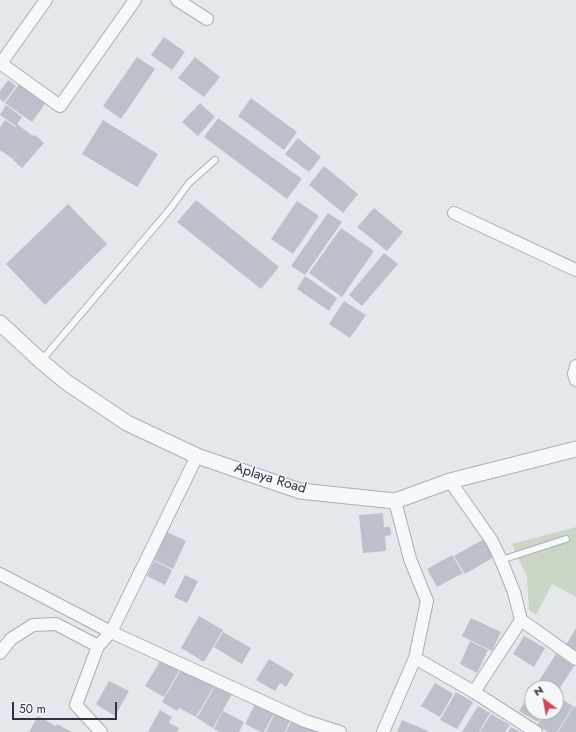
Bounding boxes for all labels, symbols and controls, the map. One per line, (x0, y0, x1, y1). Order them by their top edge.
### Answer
street label: Aplaya Road (232, 460, 308, 498)
north arrow (524, 680, 564, 720)
text: N (530, 682, 546, 700)
scale bar (14, 694, 119, 720)
text: 50 m (19, 700, 46, 718)

